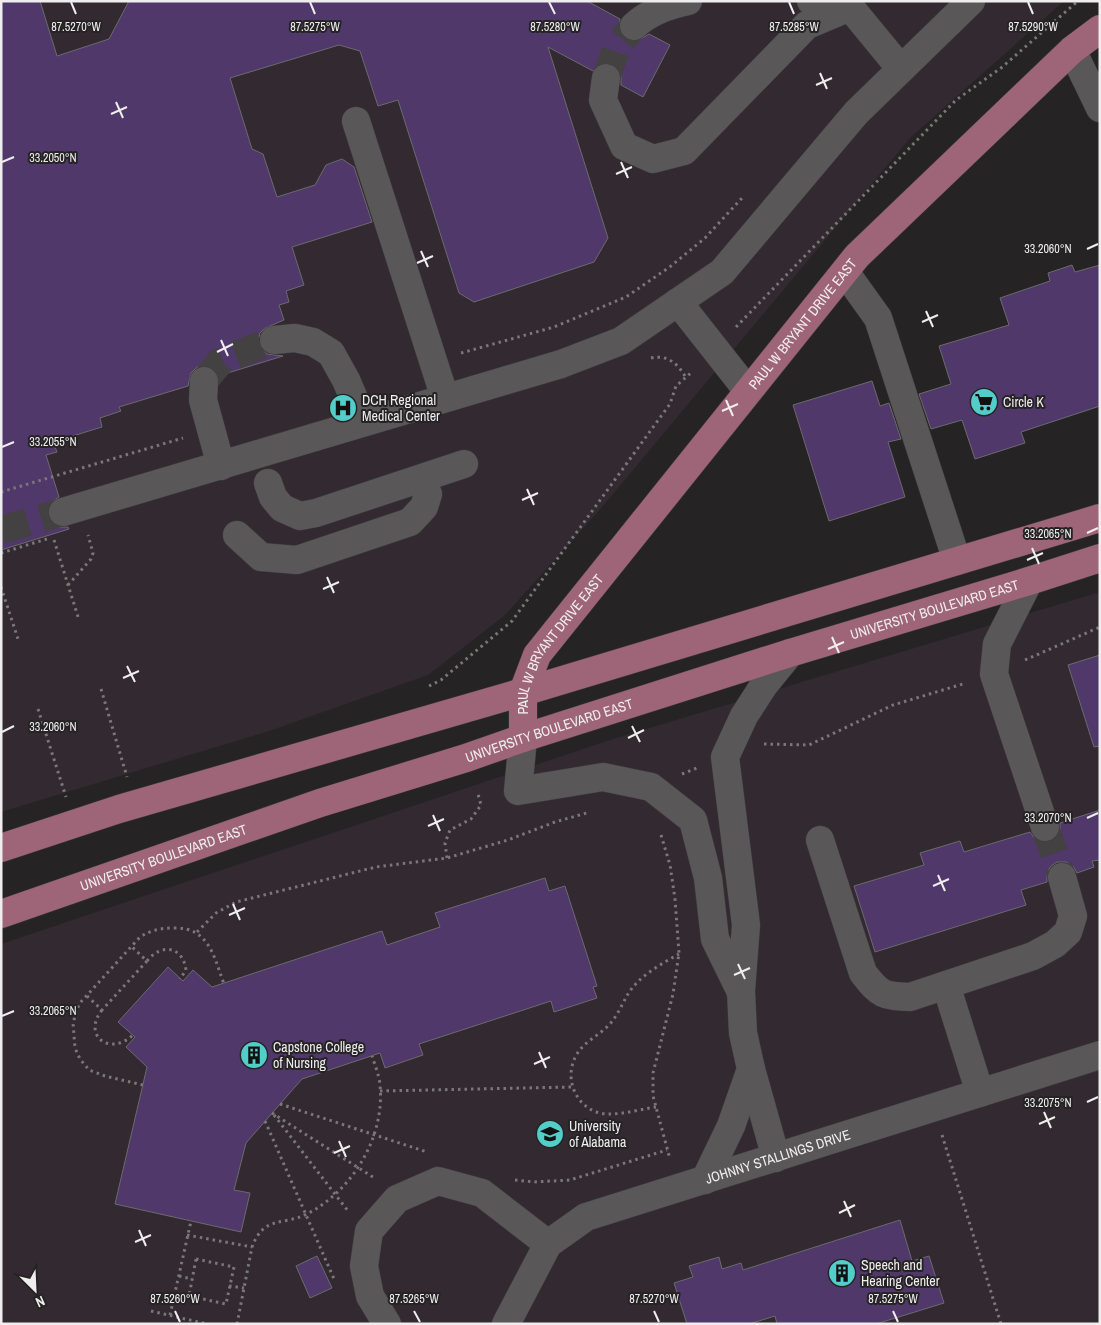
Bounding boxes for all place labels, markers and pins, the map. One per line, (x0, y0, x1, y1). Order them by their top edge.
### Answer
supermarket icon: Circle K (969, 387, 999, 417)
place label: DCH Regional Medical Center (362, 391, 440, 425)
hospital icon: DCH Regional Medical Center (328, 393, 358, 423)
place label: Circle K (1003, 393, 1044, 411)
place label: Capstone College of Nursing (273, 1038, 364, 1072)
building icon: Capstone College of Nursing (239, 1040, 269, 1070)
place label: University of Alabama (569, 1117, 627, 1151)
school or university icon: University of Alabama (535, 1119, 565, 1149)
place label: Speech and Hearing Center (861, 1256, 940, 1290)
building icon: Speech and Hearing Center (827, 1258, 857, 1288)

